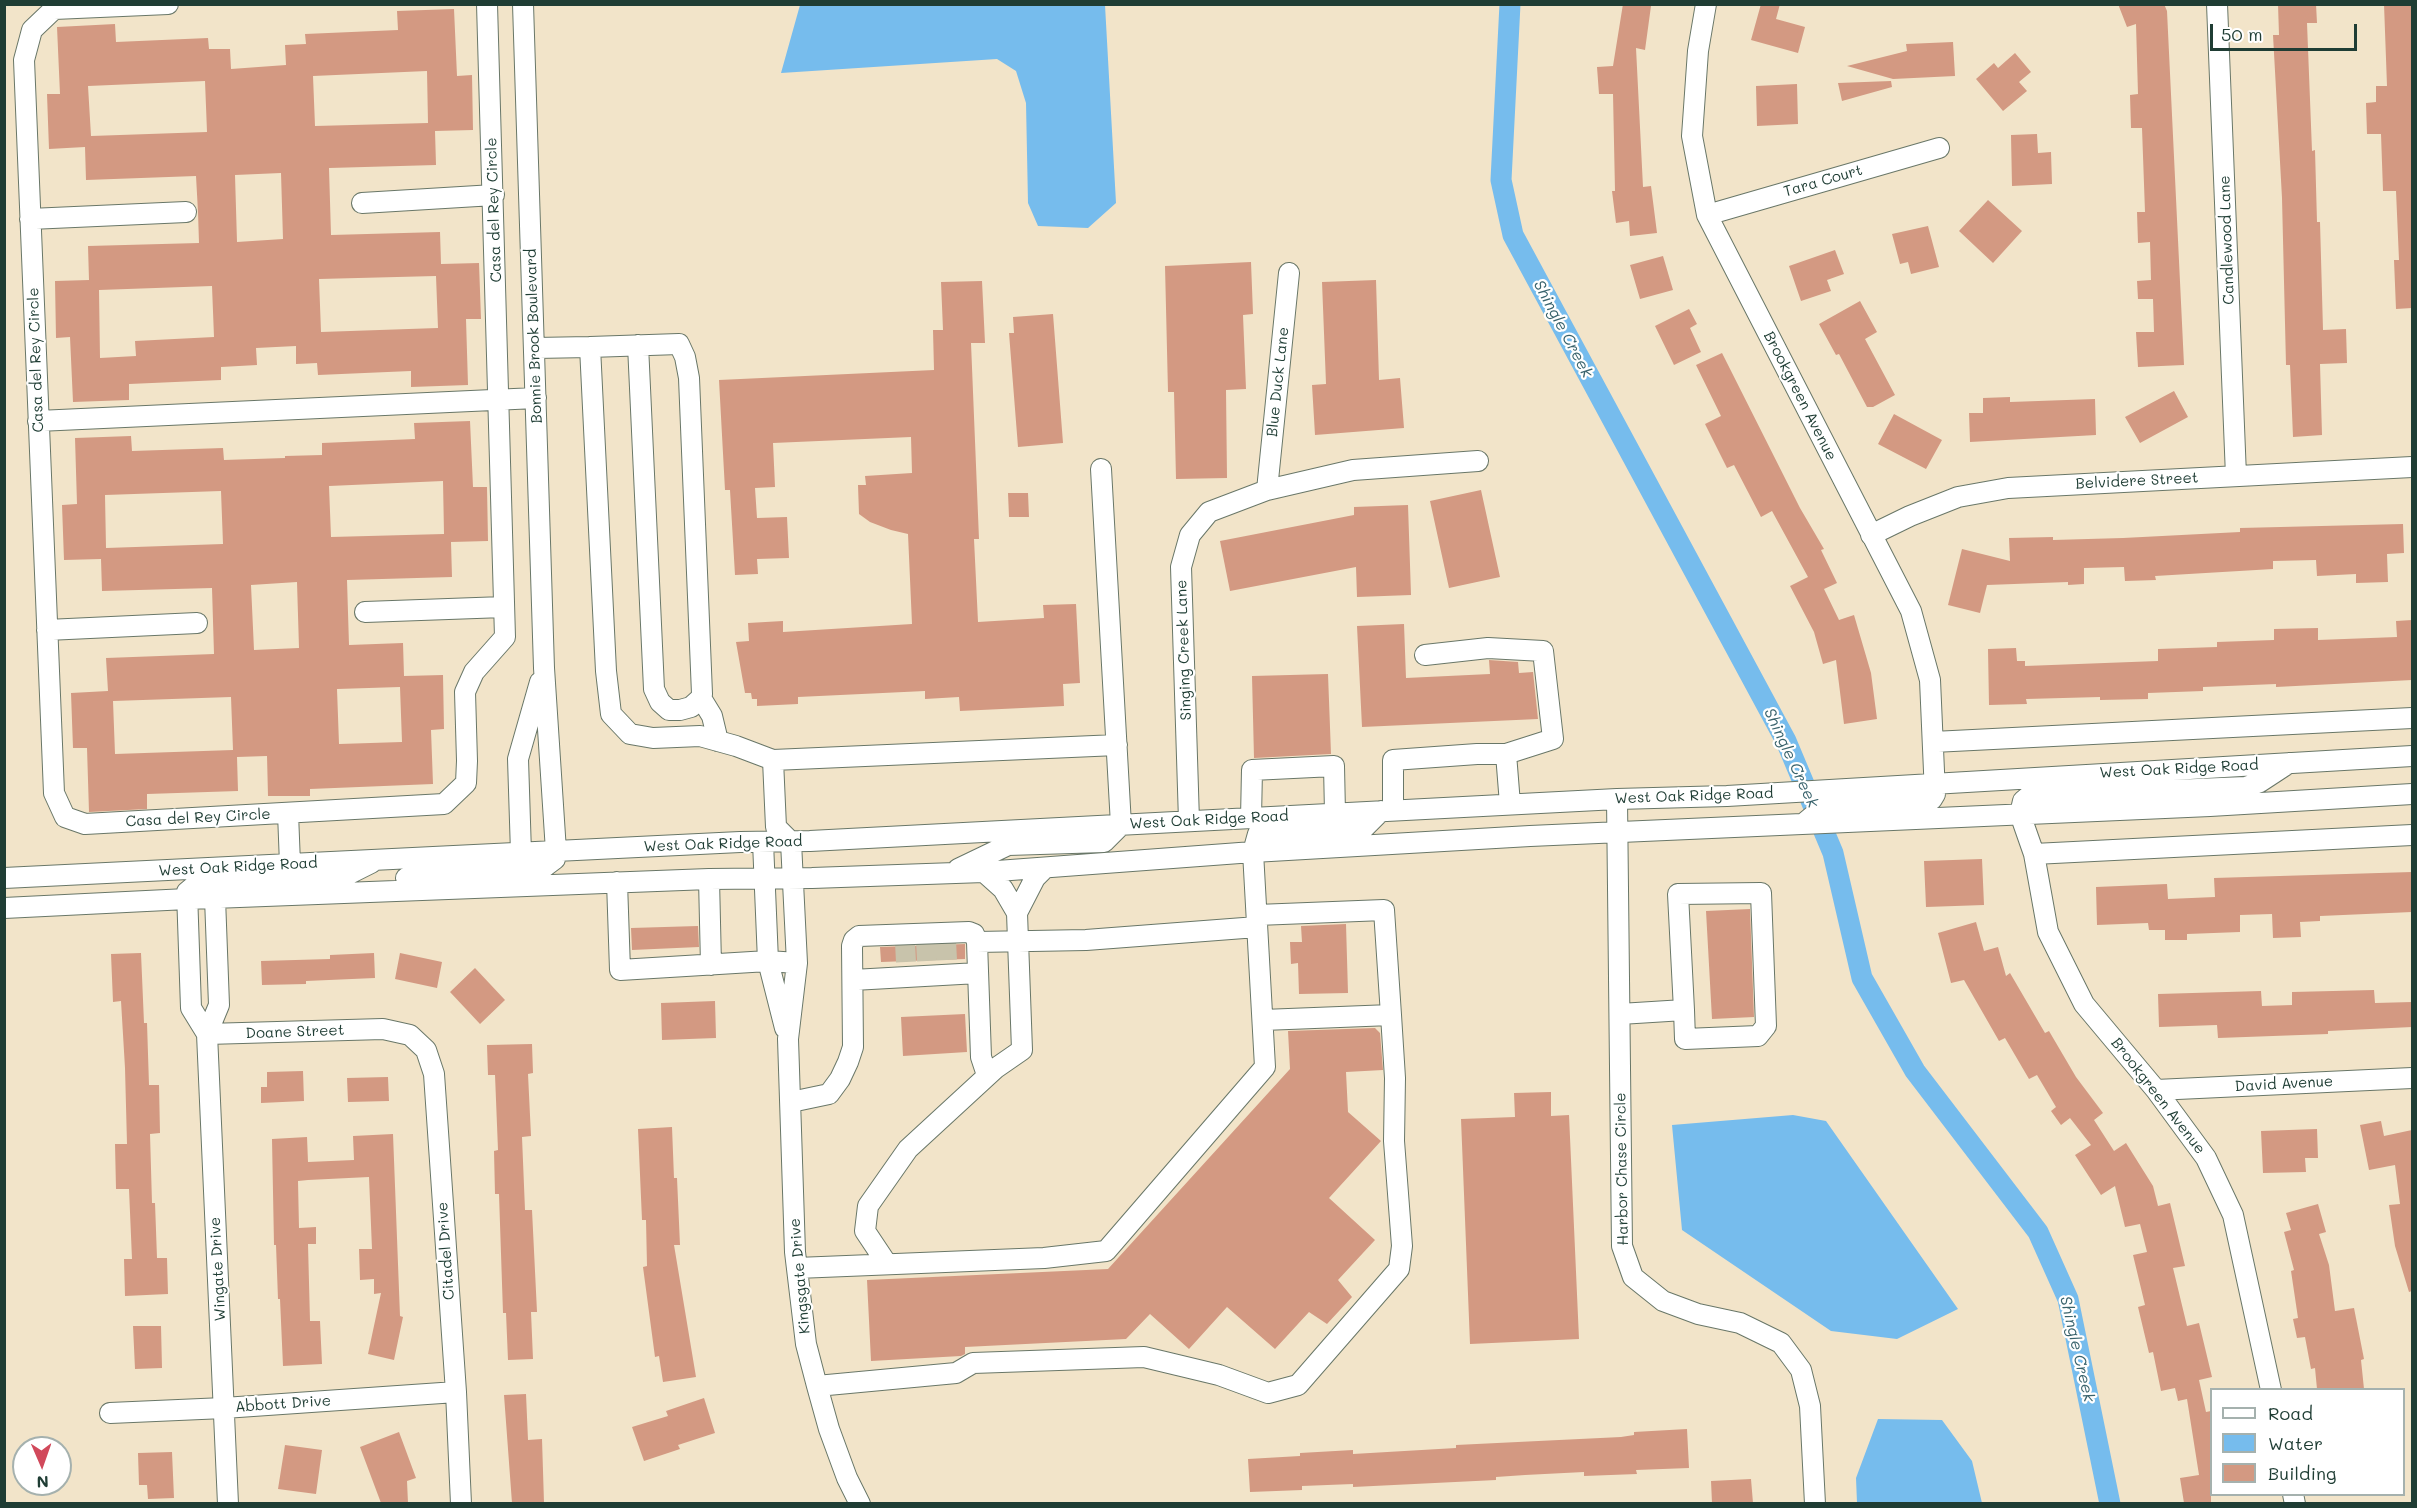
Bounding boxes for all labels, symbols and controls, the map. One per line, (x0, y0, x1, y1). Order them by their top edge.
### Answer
scale bar (2213, 12, 2360, 50)
text: 50 m (2221, 22, 2263, 46)
street label: Casa del Rey Circle (482, 137, 506, 283)
street label: Tara Court (1781, 161, 1865, 201)
street label: Candlewood Lane (2216, 175, 2238, 305)
street label: Bonnie Brook Boulevard (522, 248, 546, 424)
water label: Shingle Creek (1529, 277, 1597, 381)
street label: Casa del Rey Circle (24, 287, 48, 433)
street label: Blue Duck Lane (1263, 326, 1293, 438)
street label: Brookgreen Avenue (1760, 328, 1840, 464)
street label: Belvidere Street (2075, 469, 2199, 493)
street label: Singing Creek Lane (1173, 579, 1195, 721)
water label: Shingle Creek (1760, 705, 1822, 811)
street label: West Oak Ridge Road (2099, 756, 2259, 782)
street label: West Oak Ridge Road (1614, 784, 1774, 808)
street label: Casa del Rey Circle (125, 805, 271, 831)
street label: West Oak Ridge Road (1129, 807, 1289, 833)
street label: West Oak Ridge Road (643, 832, 803, 856)
street label: West Oak Ridge Road (158, 854, 318, 880)
street label: Doane Street (245, 1021, 345, 1043)
street label: Brookgreen Avenue (2107, 1034, 2209, 1158)
street label: David Avenue (2234, 1072, 2334, 1096)
street label: Harbor Chase Circle (1612, 1092, 1632, 1246)
street label: Citadel Drive (434, 1201, 458, 1301)
street label: Wingate Drive (206, 1216, 230, 1322)
street label: Kingsgate Drive (786, 1217, 814, 1335)
water label: Shingle Creek (2056, 1294, 2098, 1404)
legend (2210, 1388, 2405, 1496)
street label: Abbott Drive (234, 1392, 332, 1416)
text: Road (2268, 1401, 2313, 1425)
text: Water (2268, 1431, 2323, 1455)
north arrow (12, 1436, 72, 1496)
text: Building (2268, 1461, 2336, 1485)
text: N (36, 1472, 49, 1493)

